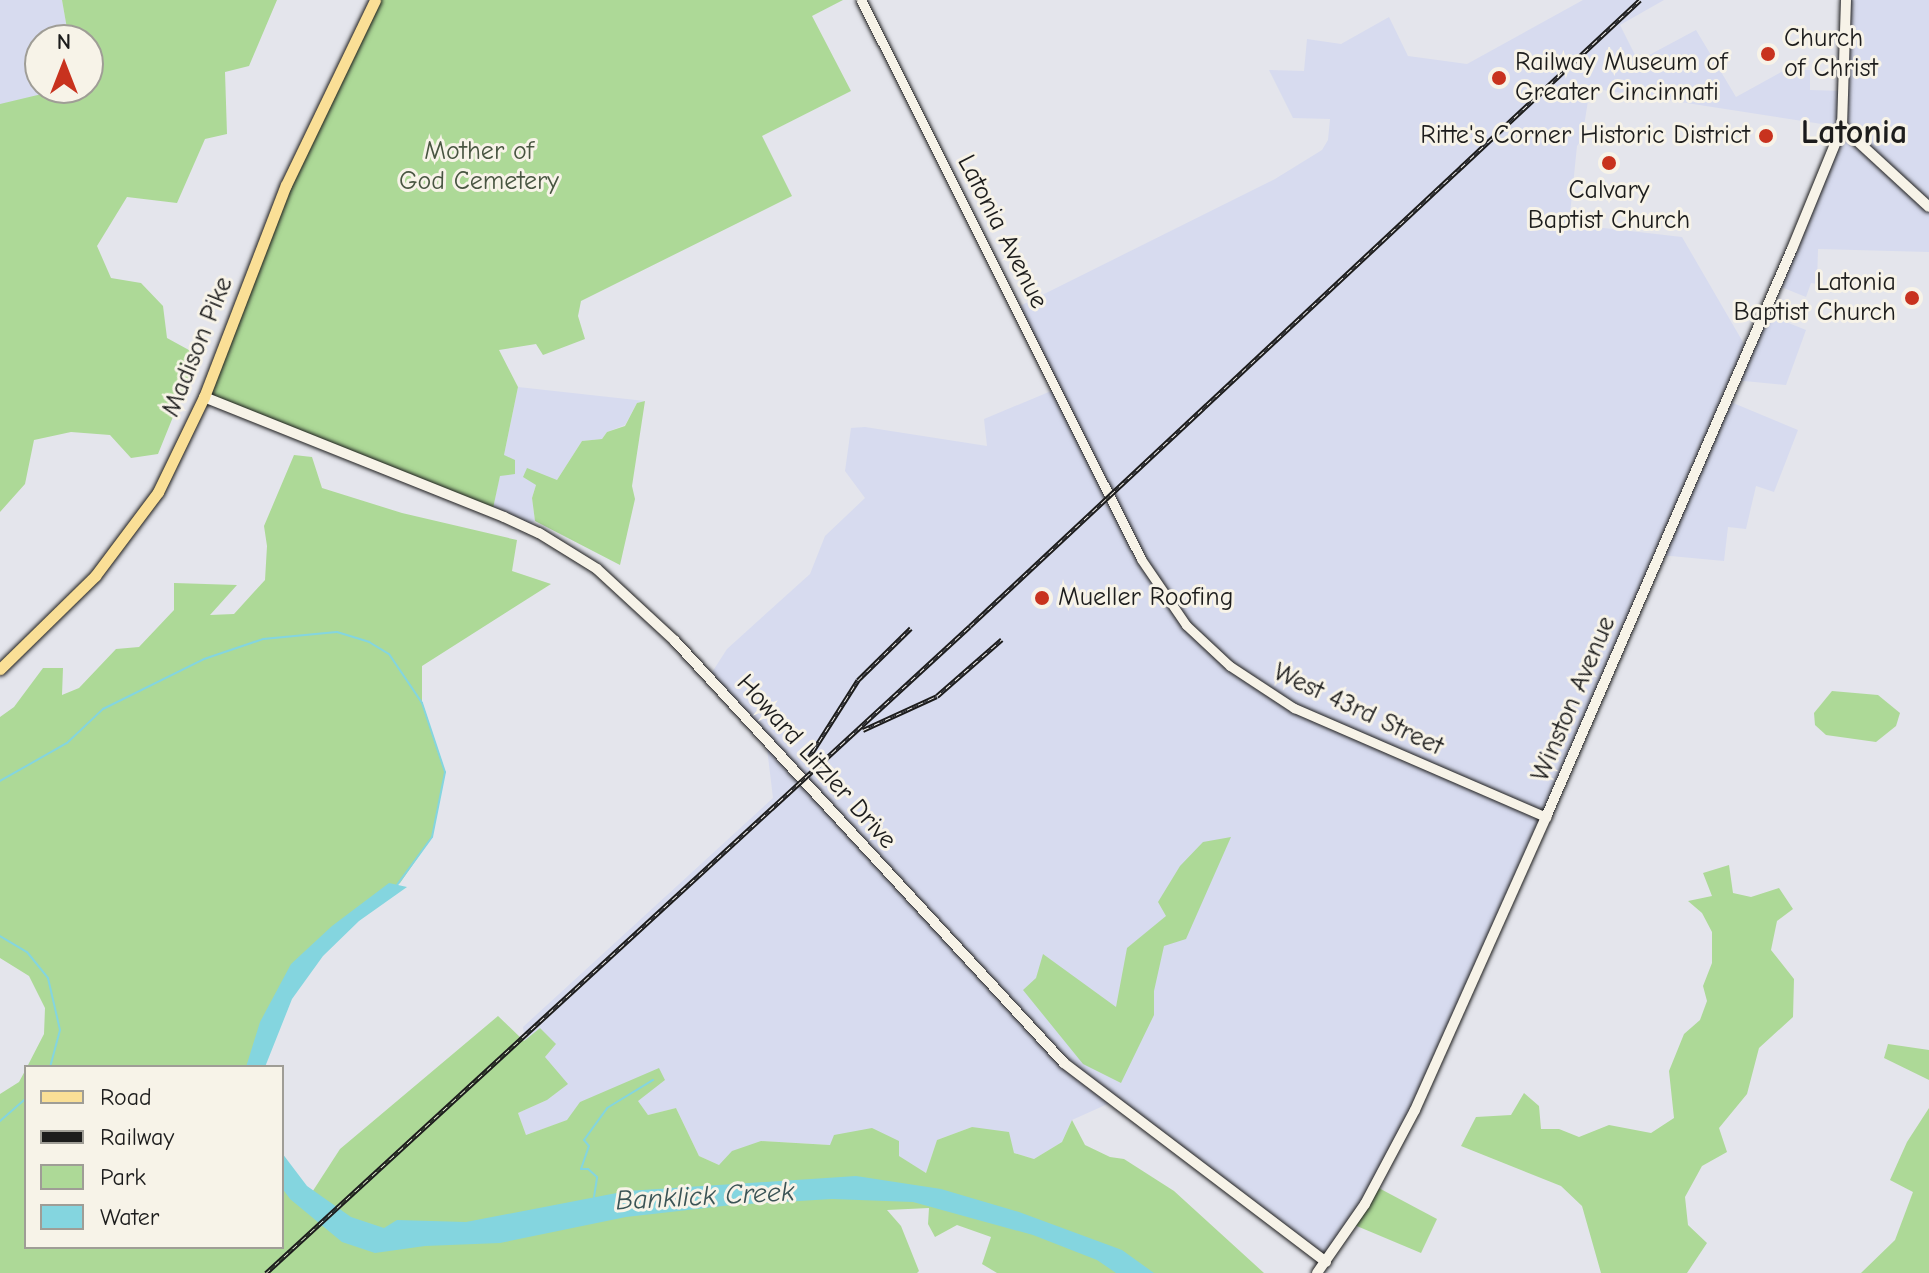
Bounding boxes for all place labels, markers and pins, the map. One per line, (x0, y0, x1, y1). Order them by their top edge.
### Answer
place label: Church of Christ (1784, 23, 1878, 84)
marker: Church of Christ (1759, 45, 1777, 63)
place label: Railway Museum of Greater Cincinnati (1515, 47, 1727, 108)
marker: Railway Museum of Greater Cincinnati (1490, 69, 1508, 87)
place label: Ritte's Corner Historic District (1420, 120, 1750, 152)
marker: Ritte's Corner Historic District (1757, 127, 1775, 145)
marker: Calvary Baptist Church (1600, 154, 1618, 172)
place label: Calvary Baptist Church (1528, 175, 1690, 236)
place label: Latonia Baptist Church (1733, 267, 1896, 328)
marker: Latonia Baptist Church (1903, 289, 1921, 307)
place label: Mueller Roofing (1058, 582, 1233, 614)
marker: Mueller Roofing (1033, 589, 1051, 607)

